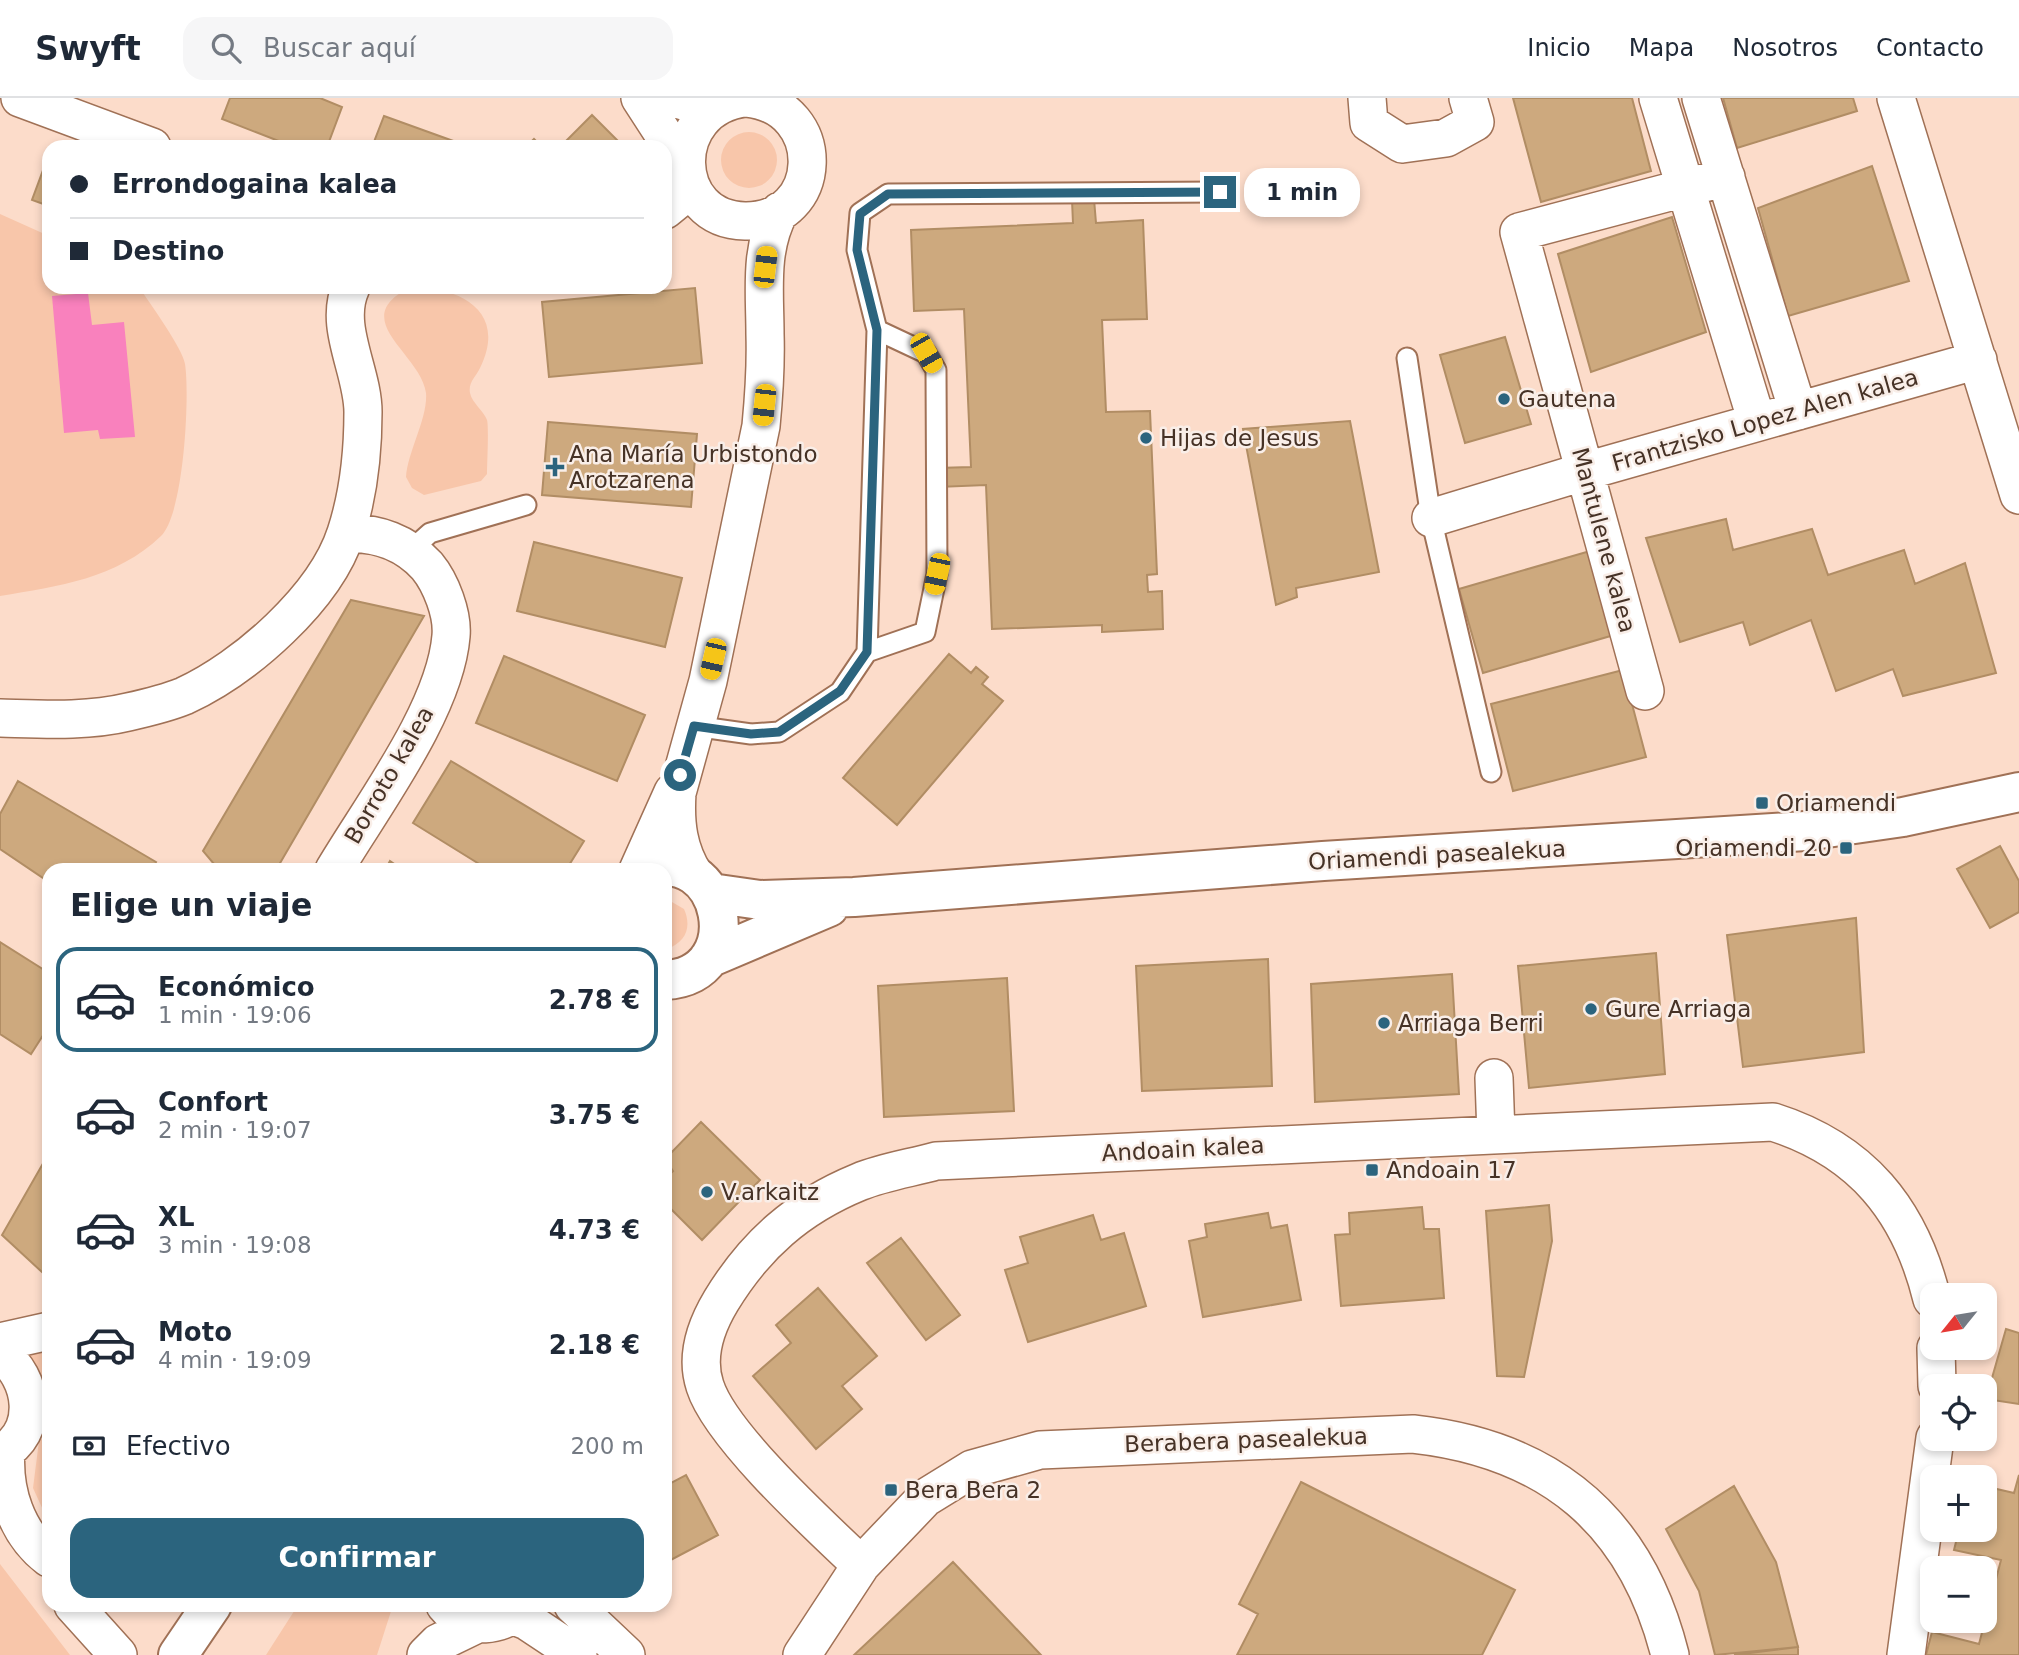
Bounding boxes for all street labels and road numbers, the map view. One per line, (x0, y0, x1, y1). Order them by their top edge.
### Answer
street label: Frantzisko Lopez Alen kalea (1609, 364, 1921, 476)
street label: Mantulene kalea (1567, 445, 1641, 635)
street label: Borroto kalea (339, 702, 439, 848)
street label: Oriamendi pasealekua (1307, 835, 1567, 875)
street label: Andoain kalea (1101, 1132, 1265, 1166)
street label: Berabera pasealekua (1124, 1423, 1368, 1457)

